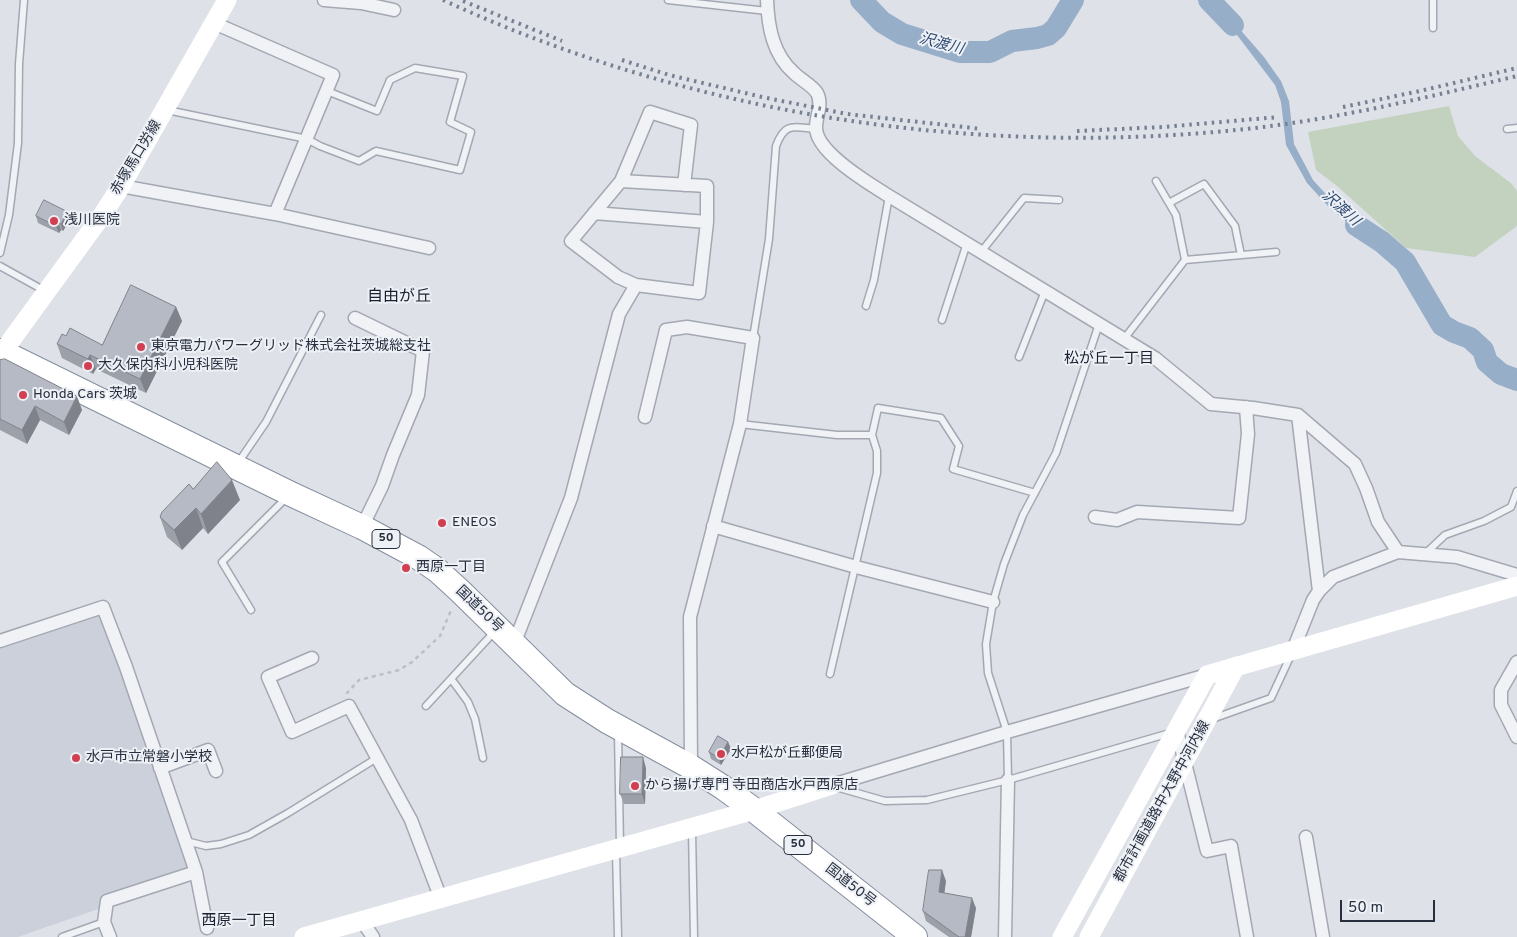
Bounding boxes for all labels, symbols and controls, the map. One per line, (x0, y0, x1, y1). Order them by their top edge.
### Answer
water label: 沢渡川 (917, 30, 965, 60)
street label: 赤塚馬口労線 (108, 118, 166, 198)
water label: 沢渡川 (1317, 187, 1363, 231)
place label: 浅川医院 (64, 213, 120, 229)
marker: 浅川医院 (48, 215, 60, 227)
district label: 自由が丘 (367, 288, 431, 308)
place label: 東京電力パワーグリッド株式会社茨城総支社 (151, 339, 431, 355)
marker: 東京電力パワーグリッド株式会社茨城総支社 (135, 341, 147, 353)
district label: 松が丘一丁目 (1064, 351, 1154, 369)
place label: 大久保内科小児科医院 (98, 358, 238, 374)
marker: 大久保内科小児科医院 (82, 360, 94, 372)
place label: Honda Cars 茨城 (33, 387, 137, 403)
marker: Honda Cars 茨城 (17, 389, 29, 401)
place label: ENEOS (452, 515, 497, 531)
marker: ENEOS (436, 517, 448, 529)
road number: 50 (372, 530, 400, 548)
place label: 西原一丁目 (416, 560, 486, 576)
marker: 西原一丁目 (400, 562, 412, 574)
street label: 国道50号 (452, 583, 506, 637)
street label: 都市計画道路中大野中河内線 (1112, 718, 1214, 886)
place label: 水戸松が丘郵便局 (731, 746, 843, 762)
marker: 水戸松が丘郵便局 (715, 748, 727, 760)
place label: 水戸市立常磐小学校 (86, 750, 212, 766)
marker: 水戸市立常磐小学校 (70, 752, 82, 764)
place label: から揚げ専門 寺田商店水戸西原店 (645, 778, 858, 794)
marker: から揚げ専門 寺田商店水戸西原店 (629, 780, 641, 792)
road number: 50 (784, 836, 812, 854)
street label: 国道50号 (821, 861, 879, 911)
scale bar (1342, 890, 1437, 922)
text: 50 m (1348, 899, 1383, 918)
district label: 西原一丁目 (202, 913, 276, 931)

